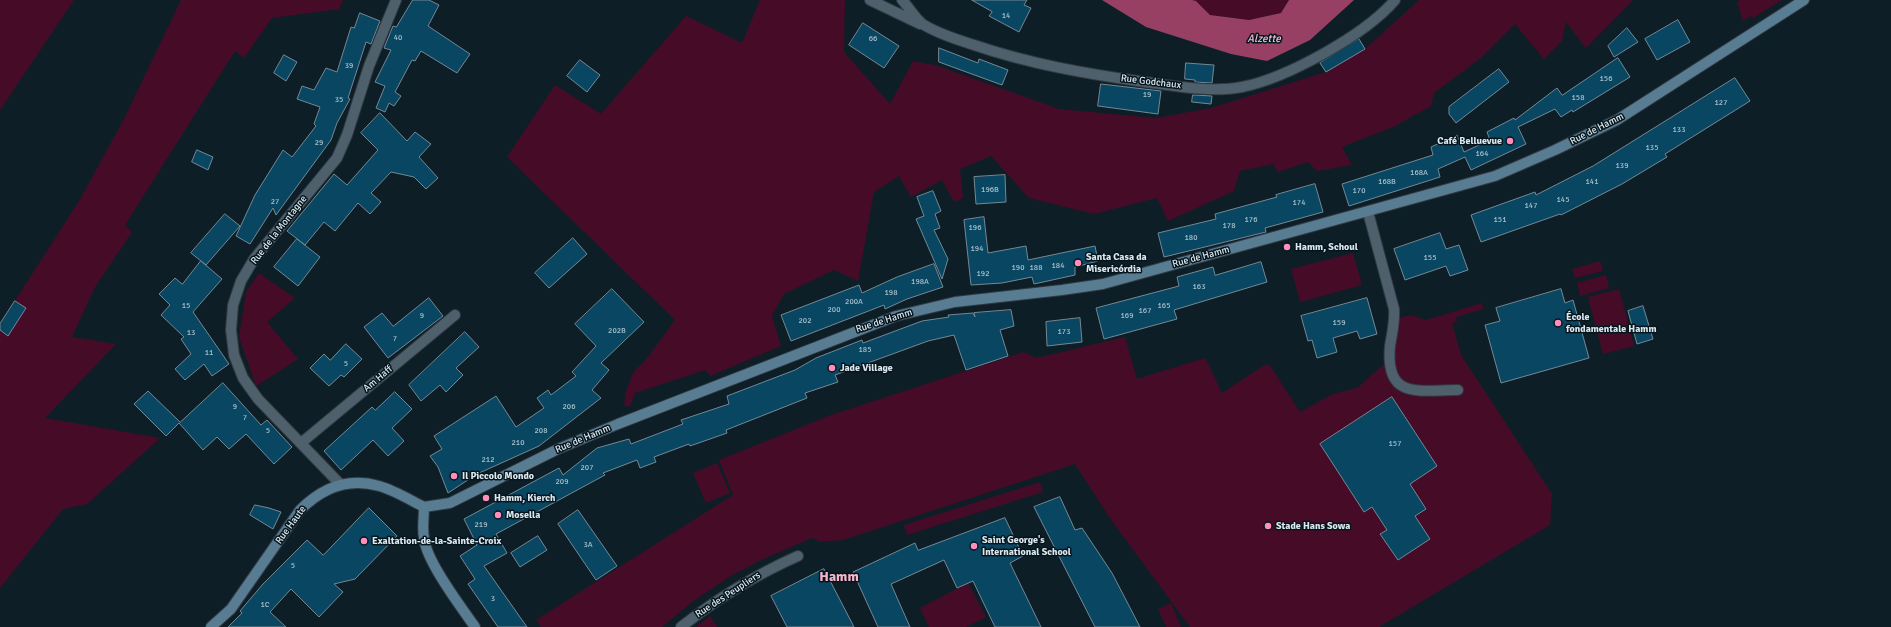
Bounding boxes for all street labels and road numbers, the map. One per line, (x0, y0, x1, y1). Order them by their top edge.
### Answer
street label: Rue Godchaux (1120, 72, 1182, 92)
street label: Rue de Hamm (1568, 110, 1626, 148)
street label: Rue de la Montagne (248, 193, 310, 267)
street label: Rue de Hamm (1171, 244, 1231, 270)
street label: Rue de Hamm (854, 306, 914, 336)
street label: Am Haff (361, 363, 395, 395)
street label: Rue de Hamm (554, 422, 612, 456)
street label: Rue Haute (273, 504, 309, 546)
street label: Rue des Peupliers (693, 570, 763, 620)

